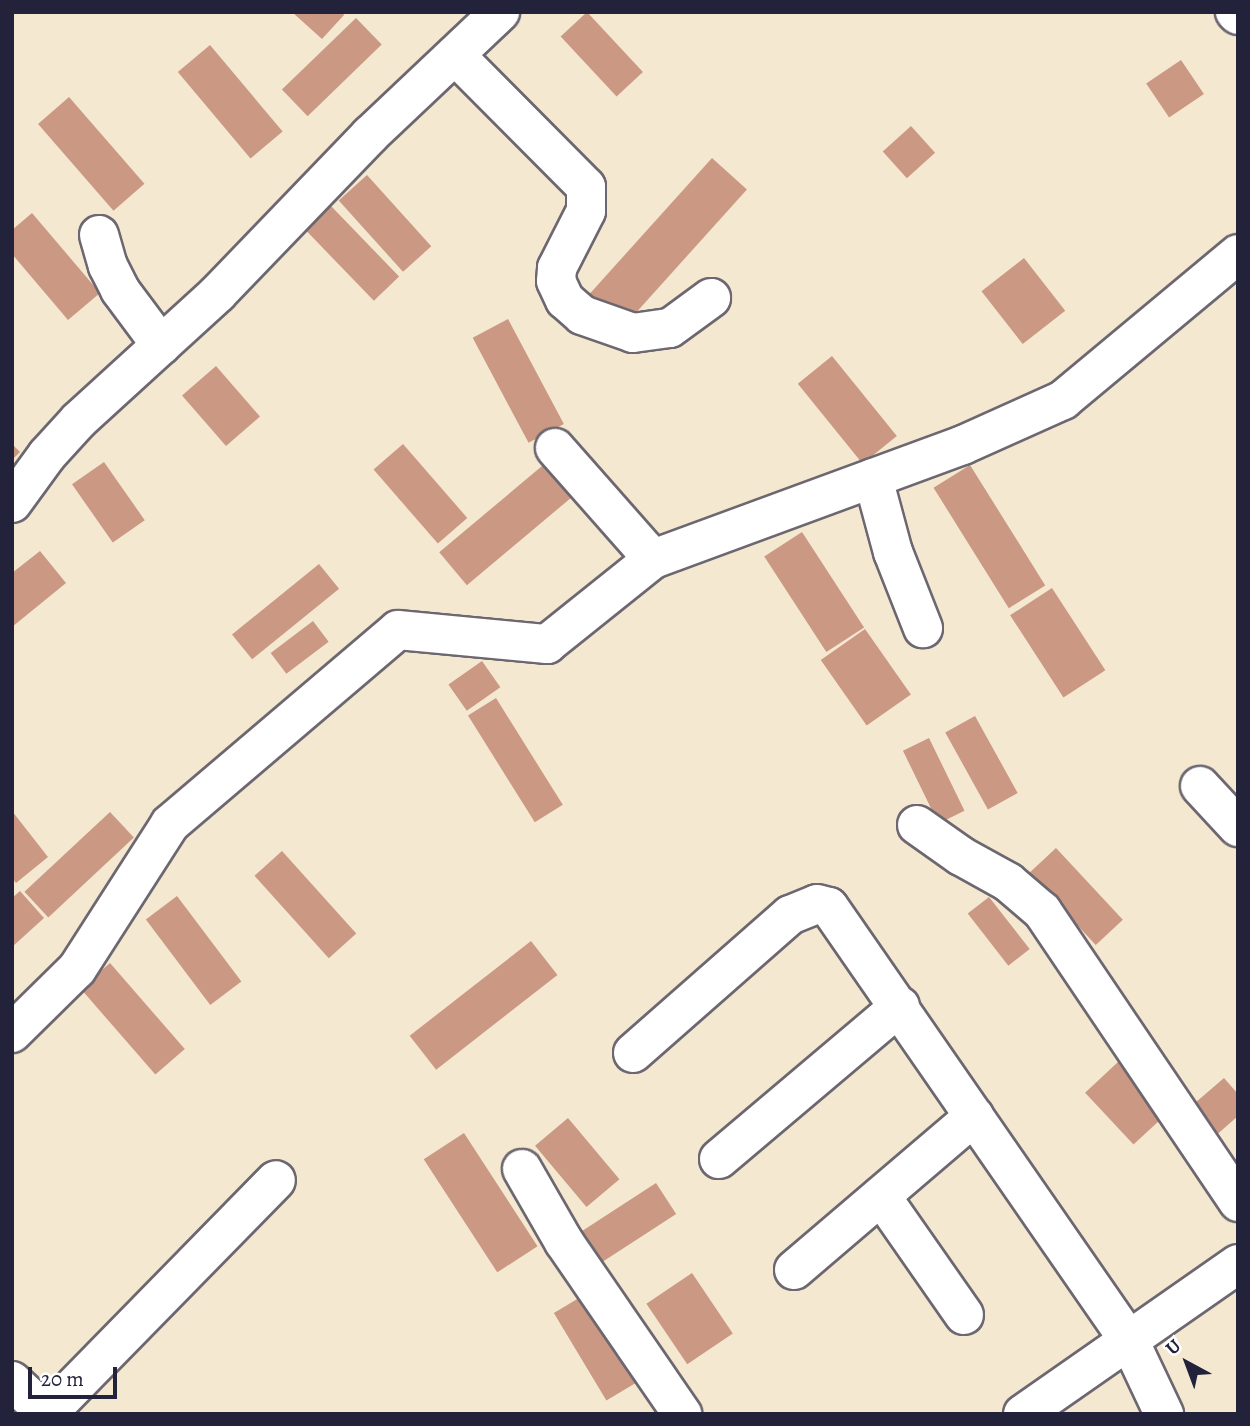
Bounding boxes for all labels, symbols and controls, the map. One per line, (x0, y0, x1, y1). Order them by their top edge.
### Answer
north arrow (1152, 1328, 1222, 1398)
text: U (1160, 1333, 1186, 1361)
scale bar (32, 1352, 121, 1396)
text: 20 m (41, 1365, 84, 1393)

